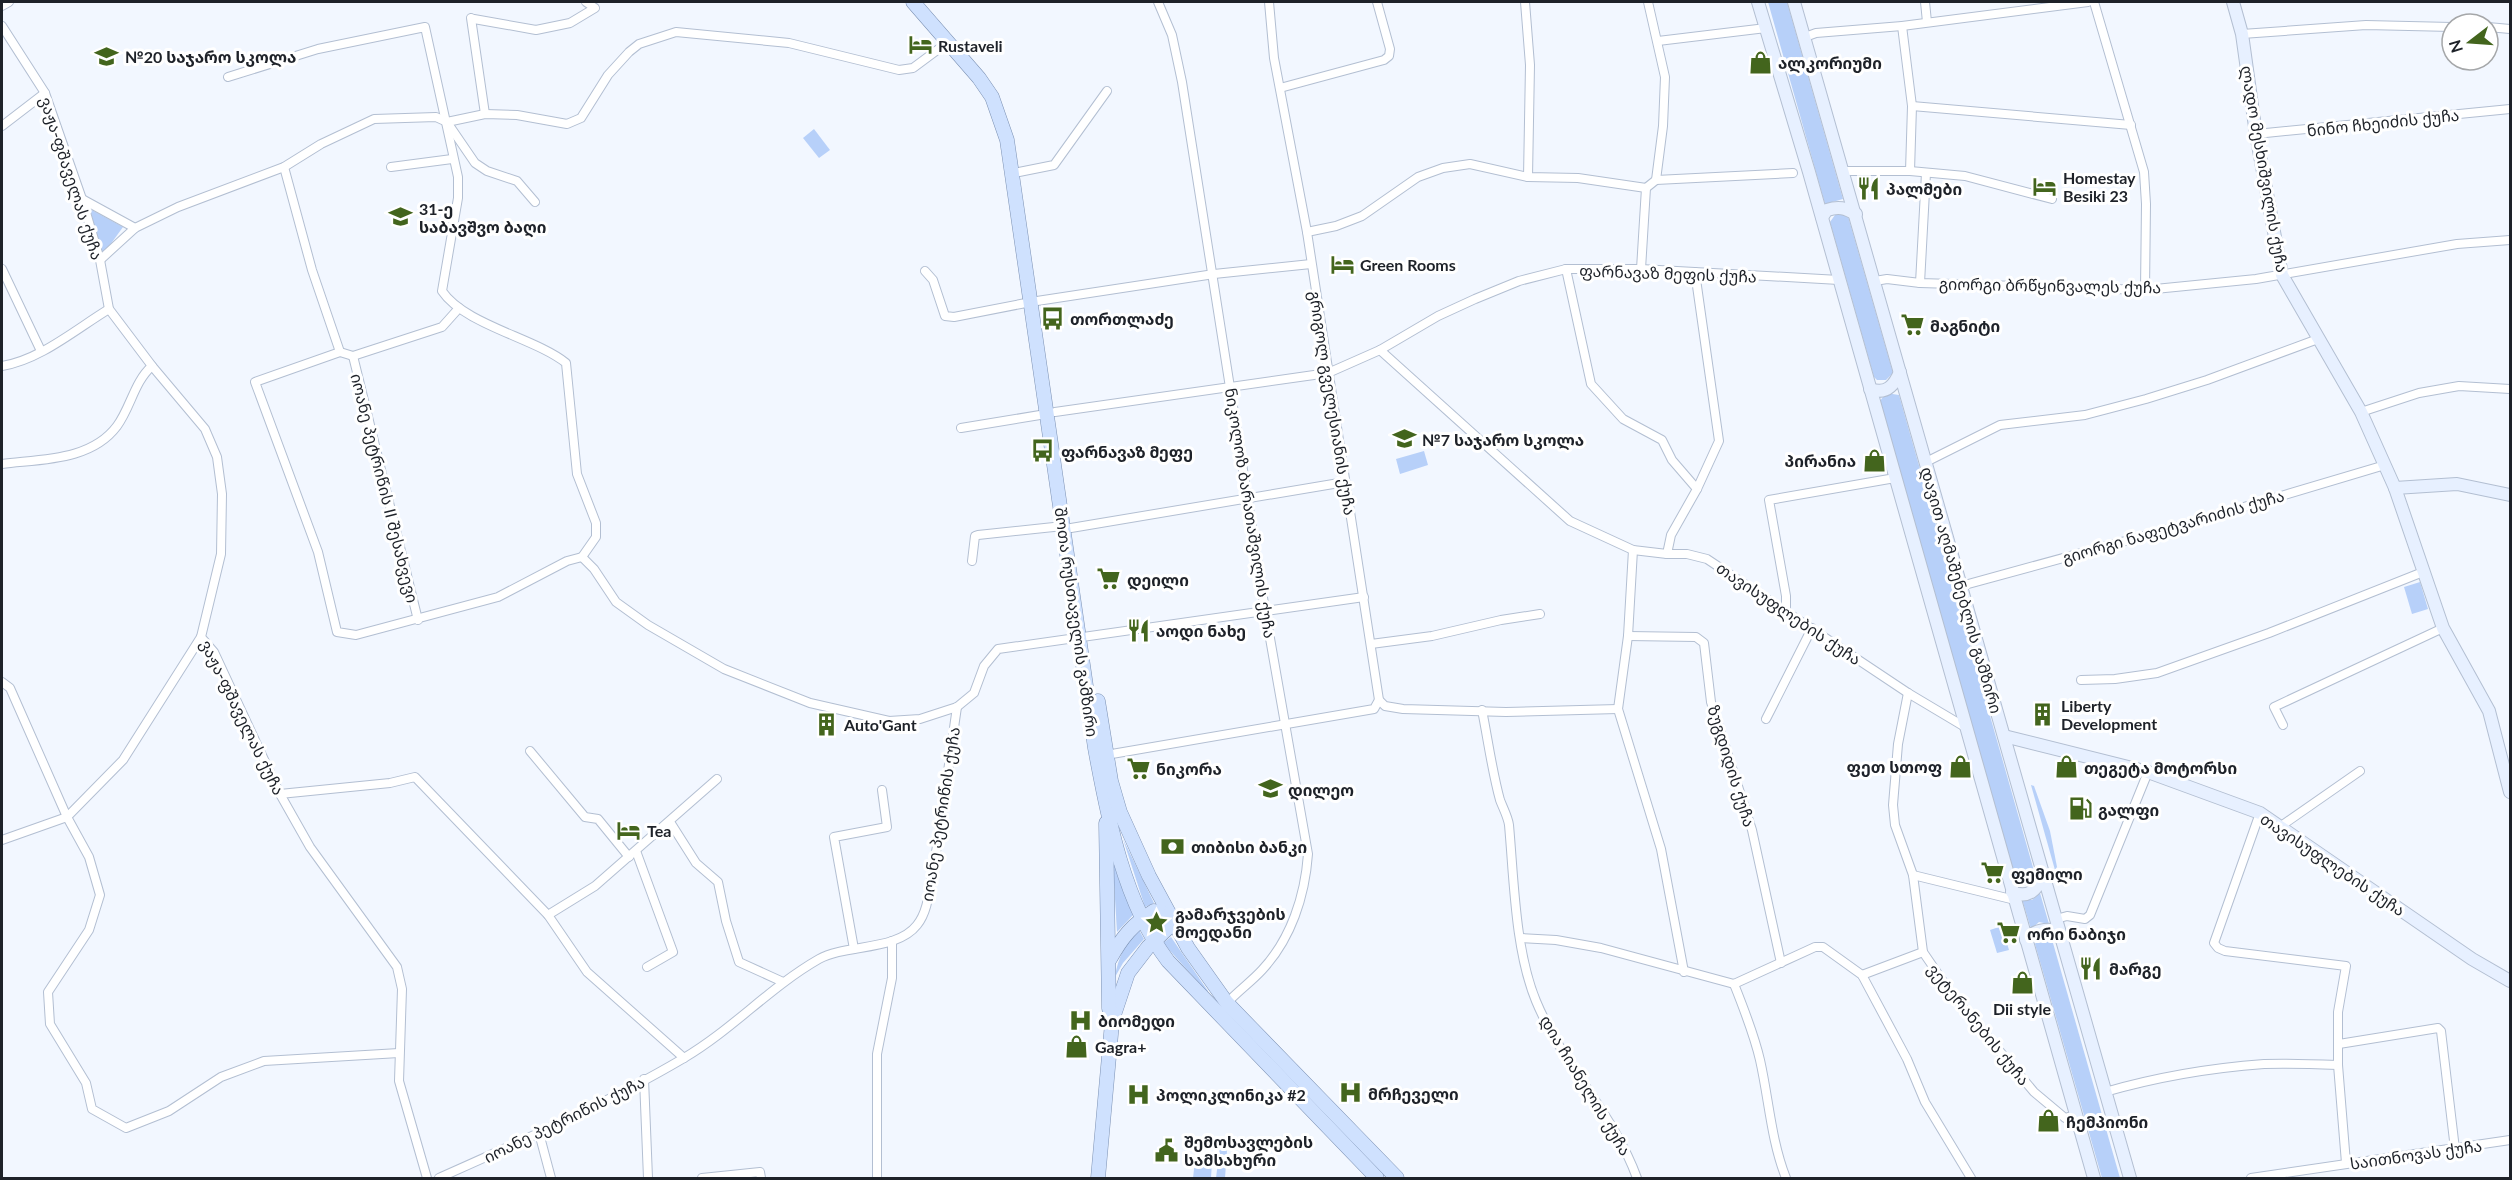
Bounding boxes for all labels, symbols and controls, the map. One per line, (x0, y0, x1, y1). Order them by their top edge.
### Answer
north arrow (2440, 12, 2500, 72)
hotel icon: Rustaveli (907, 32, 933, 58)
place label: Rustaveli (938, 36, 1003, 55)
text: N (2444, 38, 2466, 55)
school or university icon: №20 საჯარო სკოლა (94, 43, 120, 69)
place label: №20 საჯარო სკოლა (125, 47, 296, 68)
shop icon: ალკორიუმი (1747, 49, 1773, 75)
place label: ალკორიუმი (1778, 53, 1882, 74)
street label: ლადო მესხიშვილის ქუჩა (2235, 64, 2293, 274)
street label: ვაჟა-ფშაველას ქუჩა (35, 94, 107, 263)
street label: ნინო ჩხეიძის ქუჩა (2306, 105, 2460, 140)
place label: Homestay Besiki 23 (2063, 168, 2136, 205)
hotel icon: Homestay Besiki 23 (2032, 173, 2058, 199)
restaurant icon: პალმები (1855, 175, 1881, 201)
place label: პალმები (1886, 179, 1962, 200)
place label: 31-ე საბავშვო ბაღი (419, 199, 546, 238)
school or university icon: 31-ე საბავშვო ბაღი (388, 204, 414, 230)
hotel icon: Green Rooms (1329, 251, 1355, 277)
place label: Green Rooms (1360, 255, 1456, 274)
street label: ფარნავაზ მეფის ქუჩა (1579, 260, 1757, 287)
street label: გიორგი ბრწყინვალეს ქუჩა (1939, 274, 2161, 298)
street label: გრიგოლ გველესიანის ქუჩა (1304, 289, 1360, 517)
bus stop icon: თორთლაძე (1039, 305, 1065, 331)
place label: თორთლაძე (1070, 309, 1174, 330)
supermarket icon: მაგნიტი (1899, 312, 1925, 338)
place label: მაგნიტი (1930, 316, 2000, 336)
street label: იოანე პეტრიწის II შესახვევი (346, 371, 423, 605)
street label: ნიკოლოზ ბარათაშვილის ქუჩა (1220, 386, 1280, 640)
school or university icon: №7 საჯარო სკოლა (1391, 426, 1417, 452)
place label: №7 საჯარო სკოლა (1422, 430, 1584, 451)
bus stop icon: ფარნავაზ მეფე (1030, 438, 1056, 464)
place label: ფარნავაზ მეფე (1061, 442, 1193, 462)
shop icon: პირანია (1861, 447, 1887, 473)
place label: პირანია (1785, 451, 1856, 470)
street label: დავით აღმაშენებლის გამზირი (1916, 465, 2006, 716)
street label: გიორგი ნაფეტვარიძის ქუჩა (2060, 485, 2287, 568)
street label: შოთა რუსთაველის გამზირი (1049, 506, 1103, 738)
street label: თავისუფლების ქუჩა (1712, 557, 1865, 670)
supermarket icon: დეილი (1096, 566, 1122, 592)
place label: დეილი (1127, 570, 1189, 591)
restaurant icon: აოდი ნახე (1125, 617, 1151, 643)
place label: აოდი ნახე (1156, 621, 1246, 642)
street label: ვაჟა-ფშაველას ქუჩა (195, 636, 289, 799)
place label: Liberty Development (2061, 696, 2157, 733)
building icon: Liberty Development (2030, 701, 2056, 727)
street label: ზუგდიდის ქუჩა (1703, 703, 1760, 830)
building icon: Auto'Gant (813, 711, 839, 737)
place label: Auto'Gant (843, 715, 917, 734)
street label: იოანე პეტრიწის ქუჩა (917, 725, 964, 903)
shop icon: ფეთ სთოფ (1947, 753, 1973, 779)
shop icon: თეგეტა მოტორსი (2053, 754, 2079, 780)
supermarket icon: ნიკორა (1125, 755, 1151, 781)
place label: ფეთ სთოფ (1847, 757, 1942, 777)
place label: თეგეტა მოტორსი (2084, 758, 2237, 778)
place label: ნიკორა (1156, 759, 1222, 779)
school or university icon: დილეო (1257, 776, 1283, 802)
place label: დილეო (1288, 780, 1354, 801)
fuel station icon: გალფი (2067, 796, 2093, 822)
place label: გალფი (2098, 800, 2159, 821)
street label: თავისუფლების ქუჩა (2256, 808, 2409, 921)
hotel icon: Tea (616, 817, 642, 843)
place label: Tea (647, 821, 671, 840)
bank icon: თიბისი ბანკი (1160, 833, 1186, 859)
place label: თიბისი ბანკი (1191, 837, 1307, 857)
supermarket icon: ფემილი (1980, 860, 2006, 886)
place label: ფემილი (2011, 864, 2083, 885)
place label: გამარჯვების მოედანი (1175, 904, 1286, 943)
place icon: გამარჯვების მოედანი (1144, 909, 1170, 935)
supermarket icon: ორი ნაბიჯი (1996, 920, 2022, 946)
place label: ორი ნაბიჯი (2027, 924, 2126, 944)
restaurant icon: მარგე (2078, 955, 2104, 981)
street label: ვეტერანების ქუჩა (1923, 959, 2034, 1089)
place label: მარგე (2109, 959, 2162, 979)
shop icon: Dii style (2009, 970, 2035, 996)
place label: Dii style (1993, 999, 2051, 1018)
hospital icon: ბიომედი (1067, 1007, 1093, 1033)
place label: ბიომედი (1098, 1011, 1175, 1032)
street label: დია ჩიანელის ქუჩა (1535, 1011, 1635, 1160)
shop icon: Gagra+ (1064, 1033, 1090, 1059)
place label: Gagra+ (1095, 1037, 1146, 1056)
street label: იოანე პეტრიწის ქუჩა (481, 1072, 648, 1167)
hospital icon: მრჩეველი (1337, 1080, 1363, 1106)
hospital icon: პოლიკლინიკა #2 (1125, 1081, 1151, 1107)
place label: მრჩეველი (1368, 1084, 1459, 1105)
place label: პოლიკლინიკა #2 (1156, 1085, 1306, 1106)
shop icon: ჩემპიონი (2035, 1108, 2061, 1134)
place label: ჩემპიონი (2066, 1112, 2148, 1132)
place label: შემოსავლების სამსახური (1184, 1132, 1313, 1170)
street label: საითნოვას ქუჩა (2349, 1135, 2483, 1174)
public building icon: შემოსავლების სამსახური (1153, 1137, 1179, 1163)

